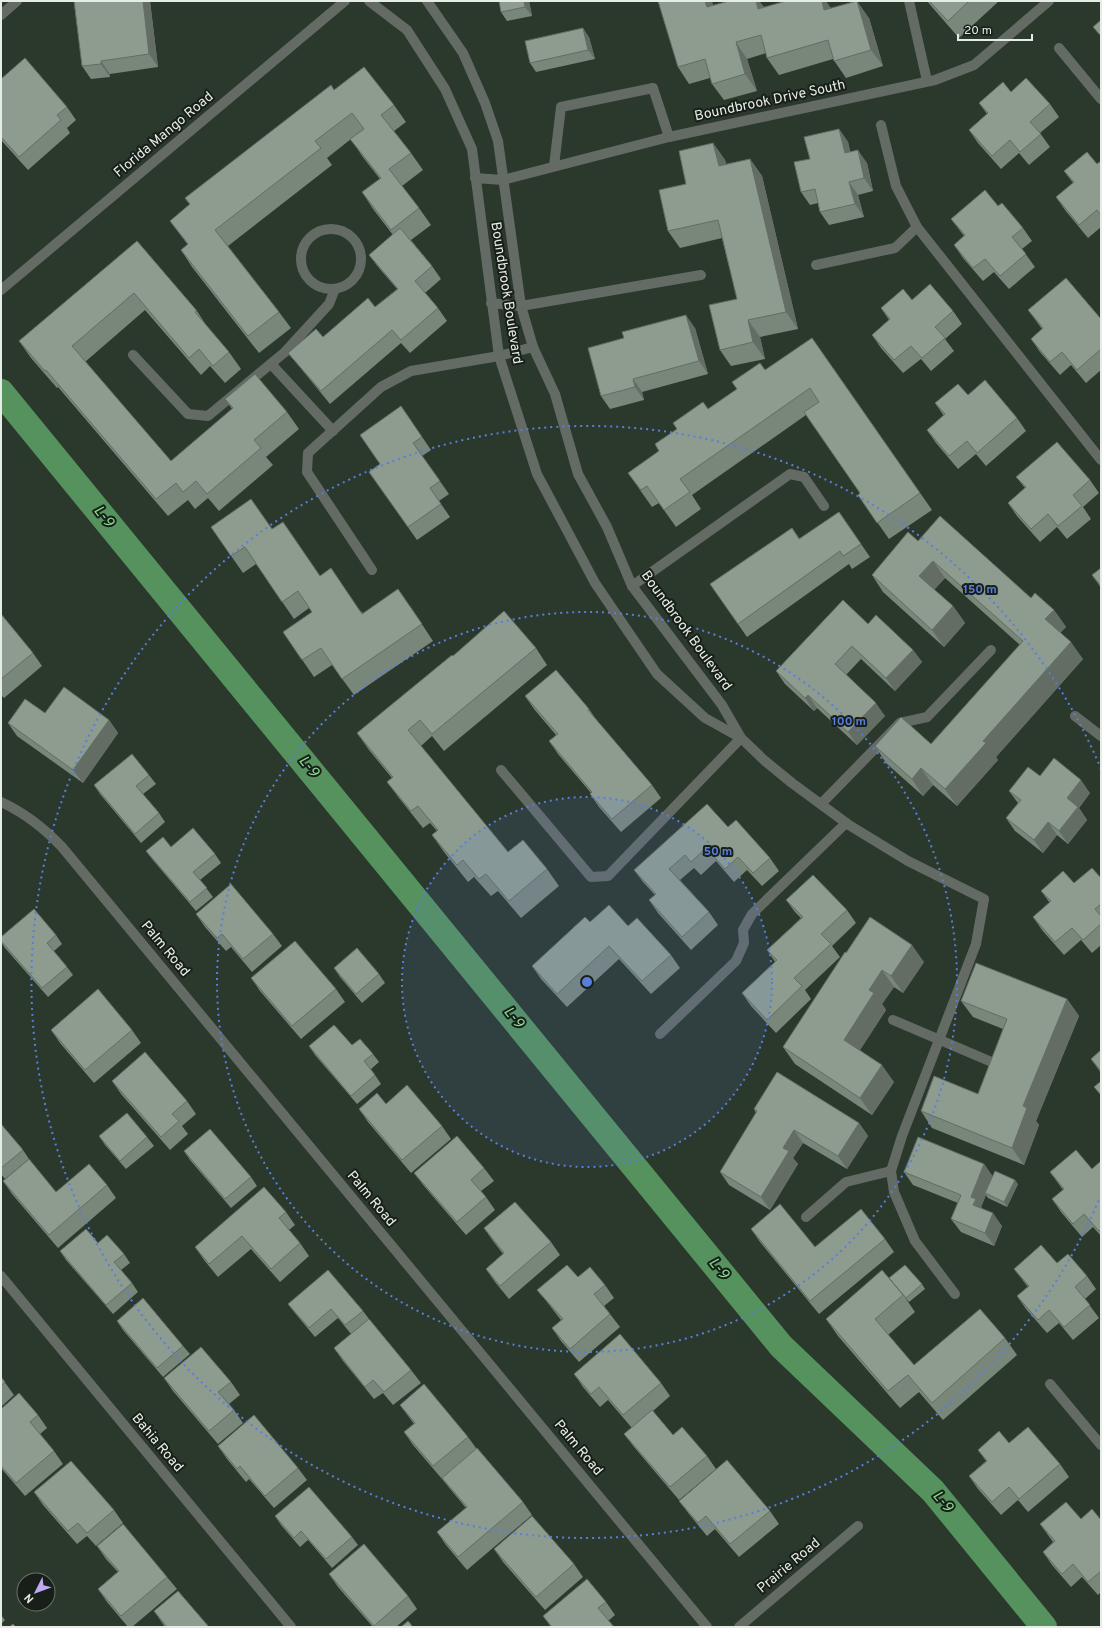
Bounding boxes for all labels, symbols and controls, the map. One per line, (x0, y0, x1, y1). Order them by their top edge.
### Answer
scale bar (958, 16, 1032, 42)
text: 20 m (964, 23, 992, 39)
street label: Boundbrook Drive South (693, 77, 847, 125)
street label: Florida Mango Road (111, 88, 217, 182)
street label: Boundbrook Boulevard (486, 221, 526, 365)
water label: L-9 (89, 502, 118, 532)
street label: Boundbrook Boulevard (637, 568, 735, 694)
text: 150 m (963, 582, 997, 598)
text: 100 m (832, 714, 866, 730)
water label: L-9 (294, 752, 323, 782)
text: 50 m (704, 844, 732, 860)
street label: Palm Road (137, 918, 193, 980)
centre of rings (580, 975, 594, 989)
water label: L-9 (499, 1003, 528, 1033)
street label: Palm Road (343, 1168, 399, 1230)
water label: L-9 (704, 1254, 733, 1284)
street label: Bahia Road (128, 1410, 186, 1476)
street label: Palm Road (550, 1417, 606, 1479)
water label: L-9 (928, 1487, 957, 1517)
street label: Prairie Road (754, 1535, 824, 1597)
north arrow (16, 1572, 56, 1612)
text: N (21, 1590, 37, 1606)

